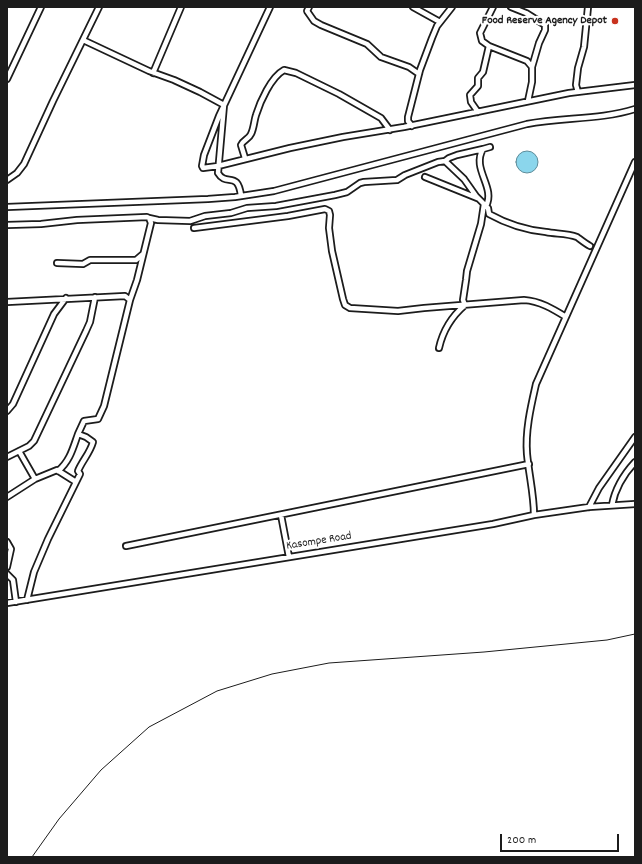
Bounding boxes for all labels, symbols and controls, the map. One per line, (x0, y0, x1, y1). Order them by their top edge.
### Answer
place label: Food Reserve Agency Depot (482, 14, 607, 28)
marker: Food Reserve Agency Depot (610, 16, 620, 26)
street label: Kasompe Road (285, 530, 353, 554)
scale bar (502, 826, 621, 852)
text: 200 m (507, 832, 536, 849)

